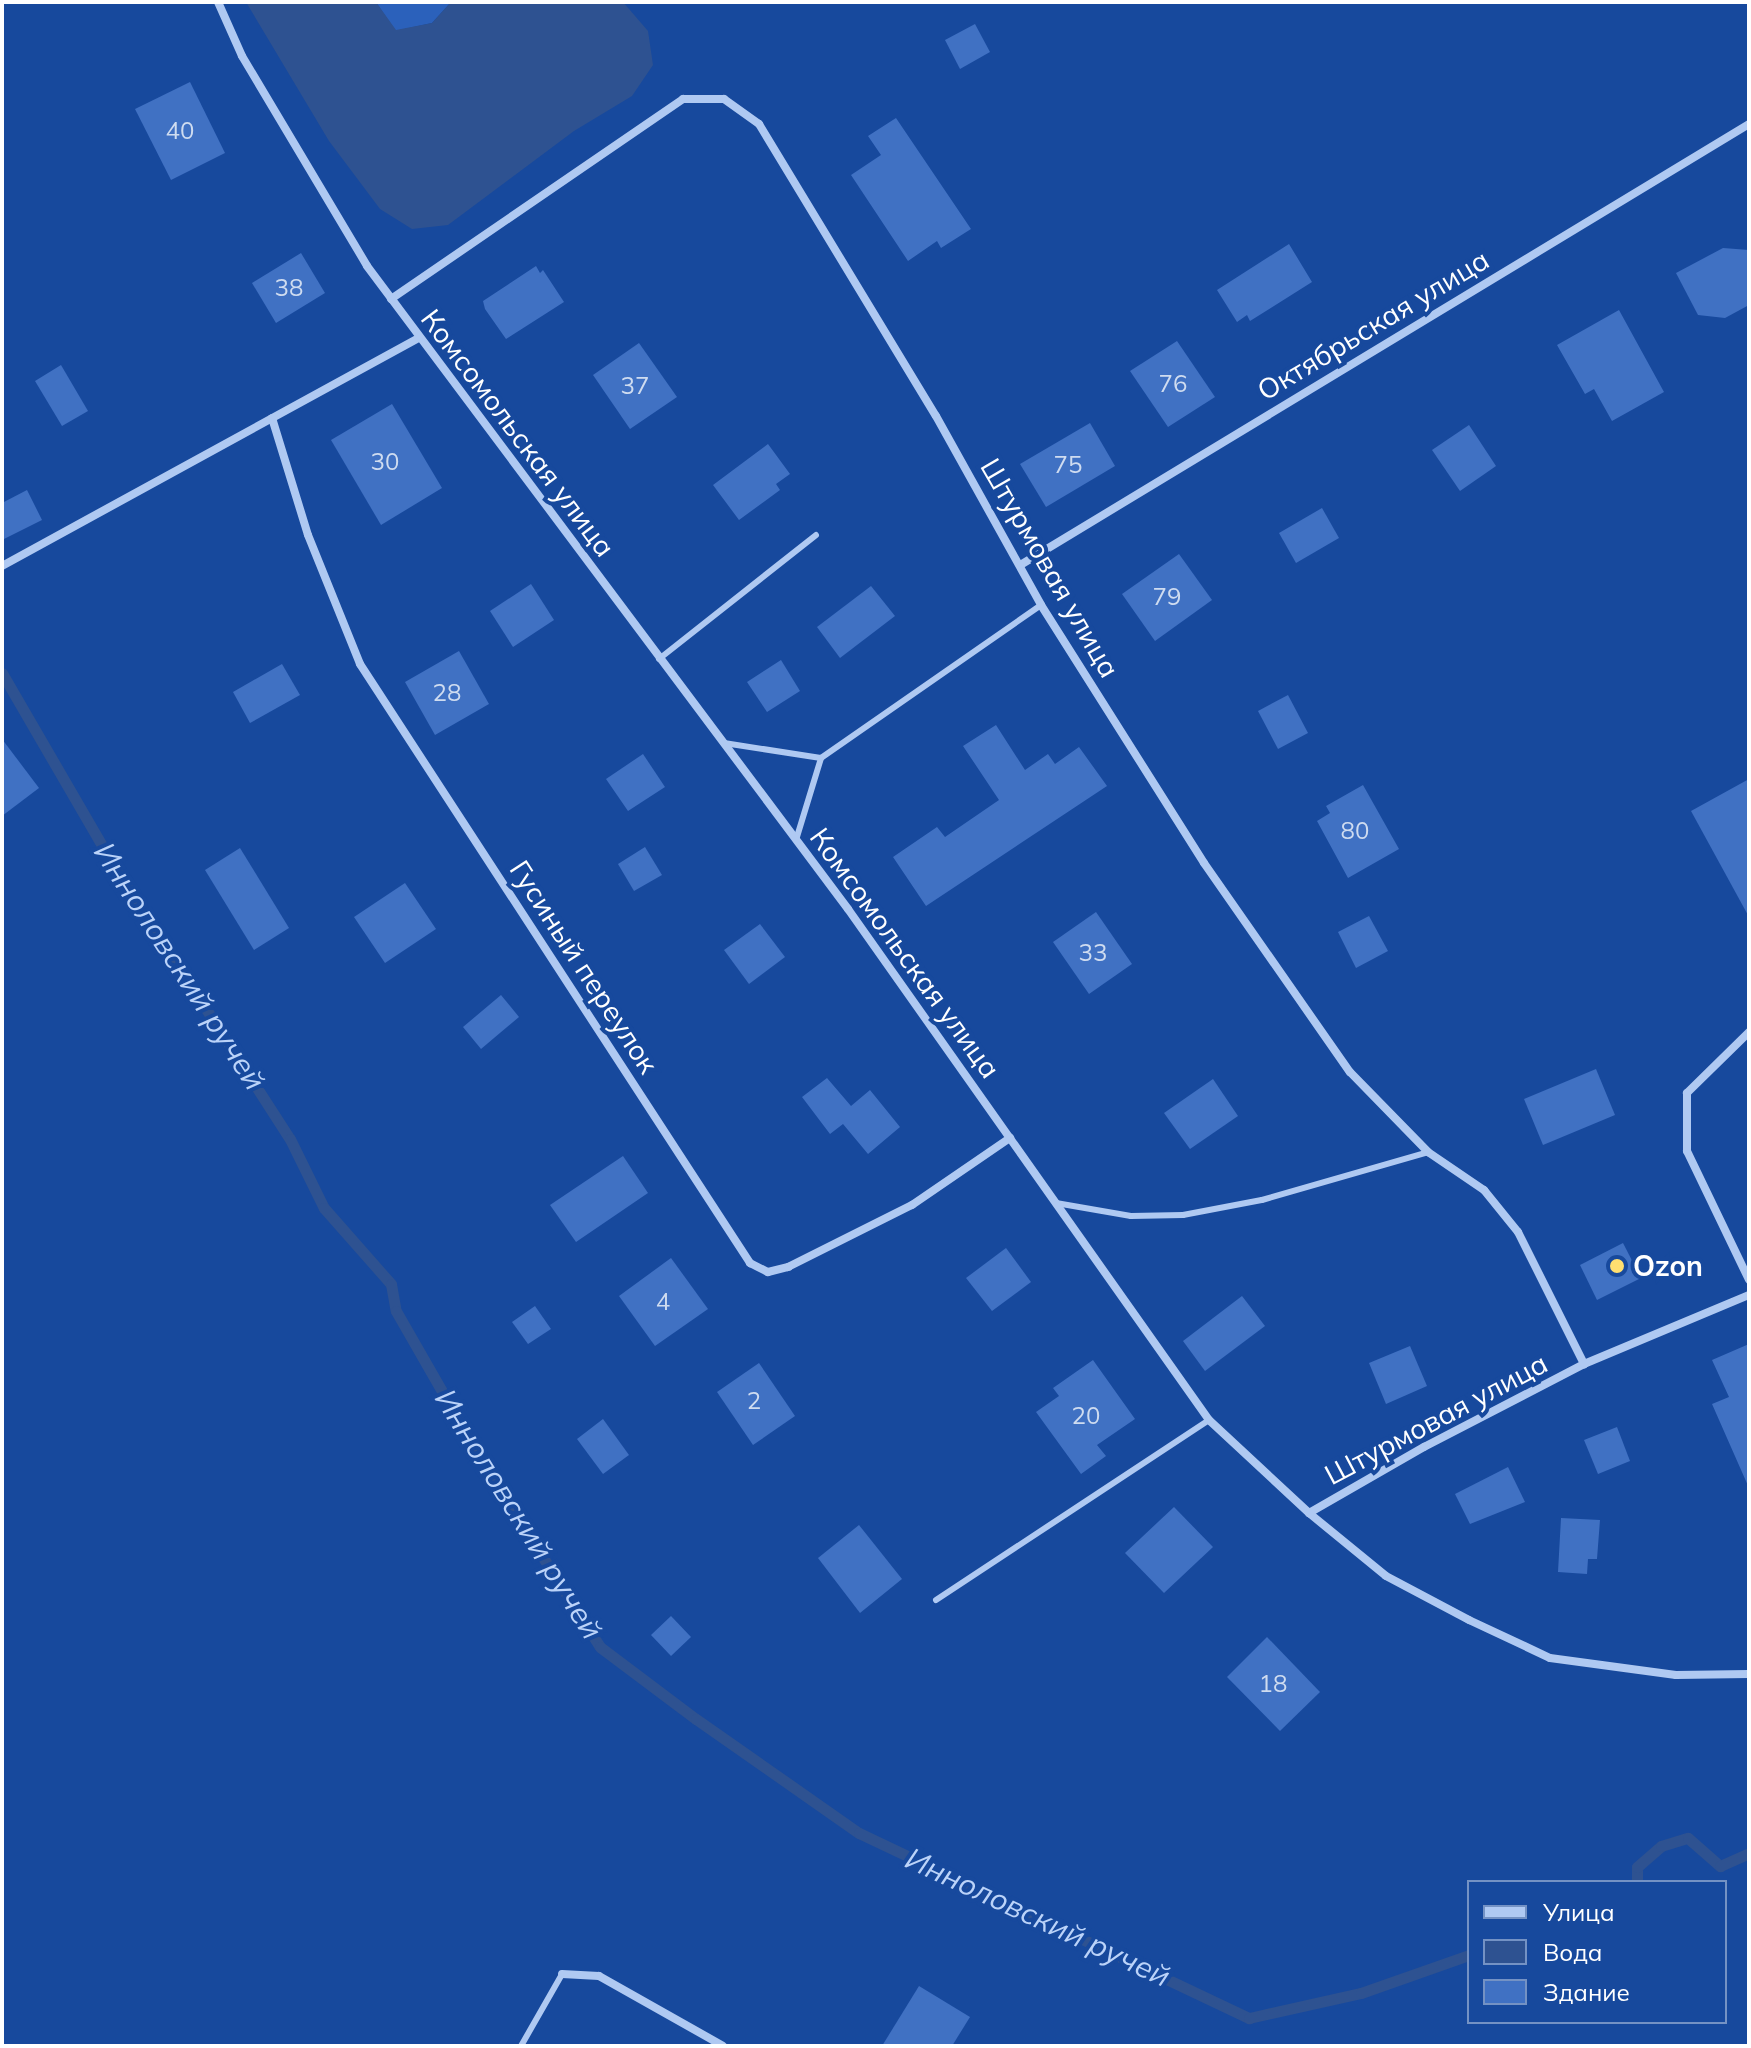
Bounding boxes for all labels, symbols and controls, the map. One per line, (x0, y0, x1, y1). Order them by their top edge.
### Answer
house number: 40 (166, 117, 194, 145)
street label: Октябрьская улица (1251, 243, 1495, 407)
house number: 38 (275, 274, 303, 302)
street label: Комсомольская улица (414, 303, 622, 563)
house number: 76 (1159, 370, 1187, 398)
house number: 37 (621, 372, 649, 400)
house number: 30 (371, 448, 399, 476)
house number: 75 (1054, 451, 1082, 479)
street label: Штурмовая улица (974, 452, 1126, 684)
house number: 79 (1153, 583, 1181, 611)
house number: 28 (433, 679, 461, 707)
house number: 80 (1341, 817, 1369, 845)
street label: Комсомольская улица (803, 821, 1007, 1085)
water label: Инноловский ручей (87, 836, 273, 1096)
street label: Гусиный переулок (503, 854, 665, 1080)
house number: 33 (1079, 939, 1107, 967)
place label: Ozon (1633, 1249, 1703, 1283)
marker: Ozon (1608, 1257, 1626, 1275)
house number: 4 (656, 1288, 670, 1316)
street label: Штурмовая улица (1319, 1346, 1553, 1492)
water label: Инноловский ручей (428, 1382, 610, 1646)
house number: 2 (747, 1387, 761, 1415)
house number: 20 (1072, 1402, 1100, 1430)
house number: 18 (1259, 1670, 1287, 1698)
water label: Инноловский ручей (900, 1840, 1176, 1994)
legend (1467, 1880, 1727, 2024)
text: Улица (1543, 1897, 1615, 1927)
text: Вода (1543, 1937, 1603, 1967)
text: Здание (1543, 1977, 1630, 2007)

